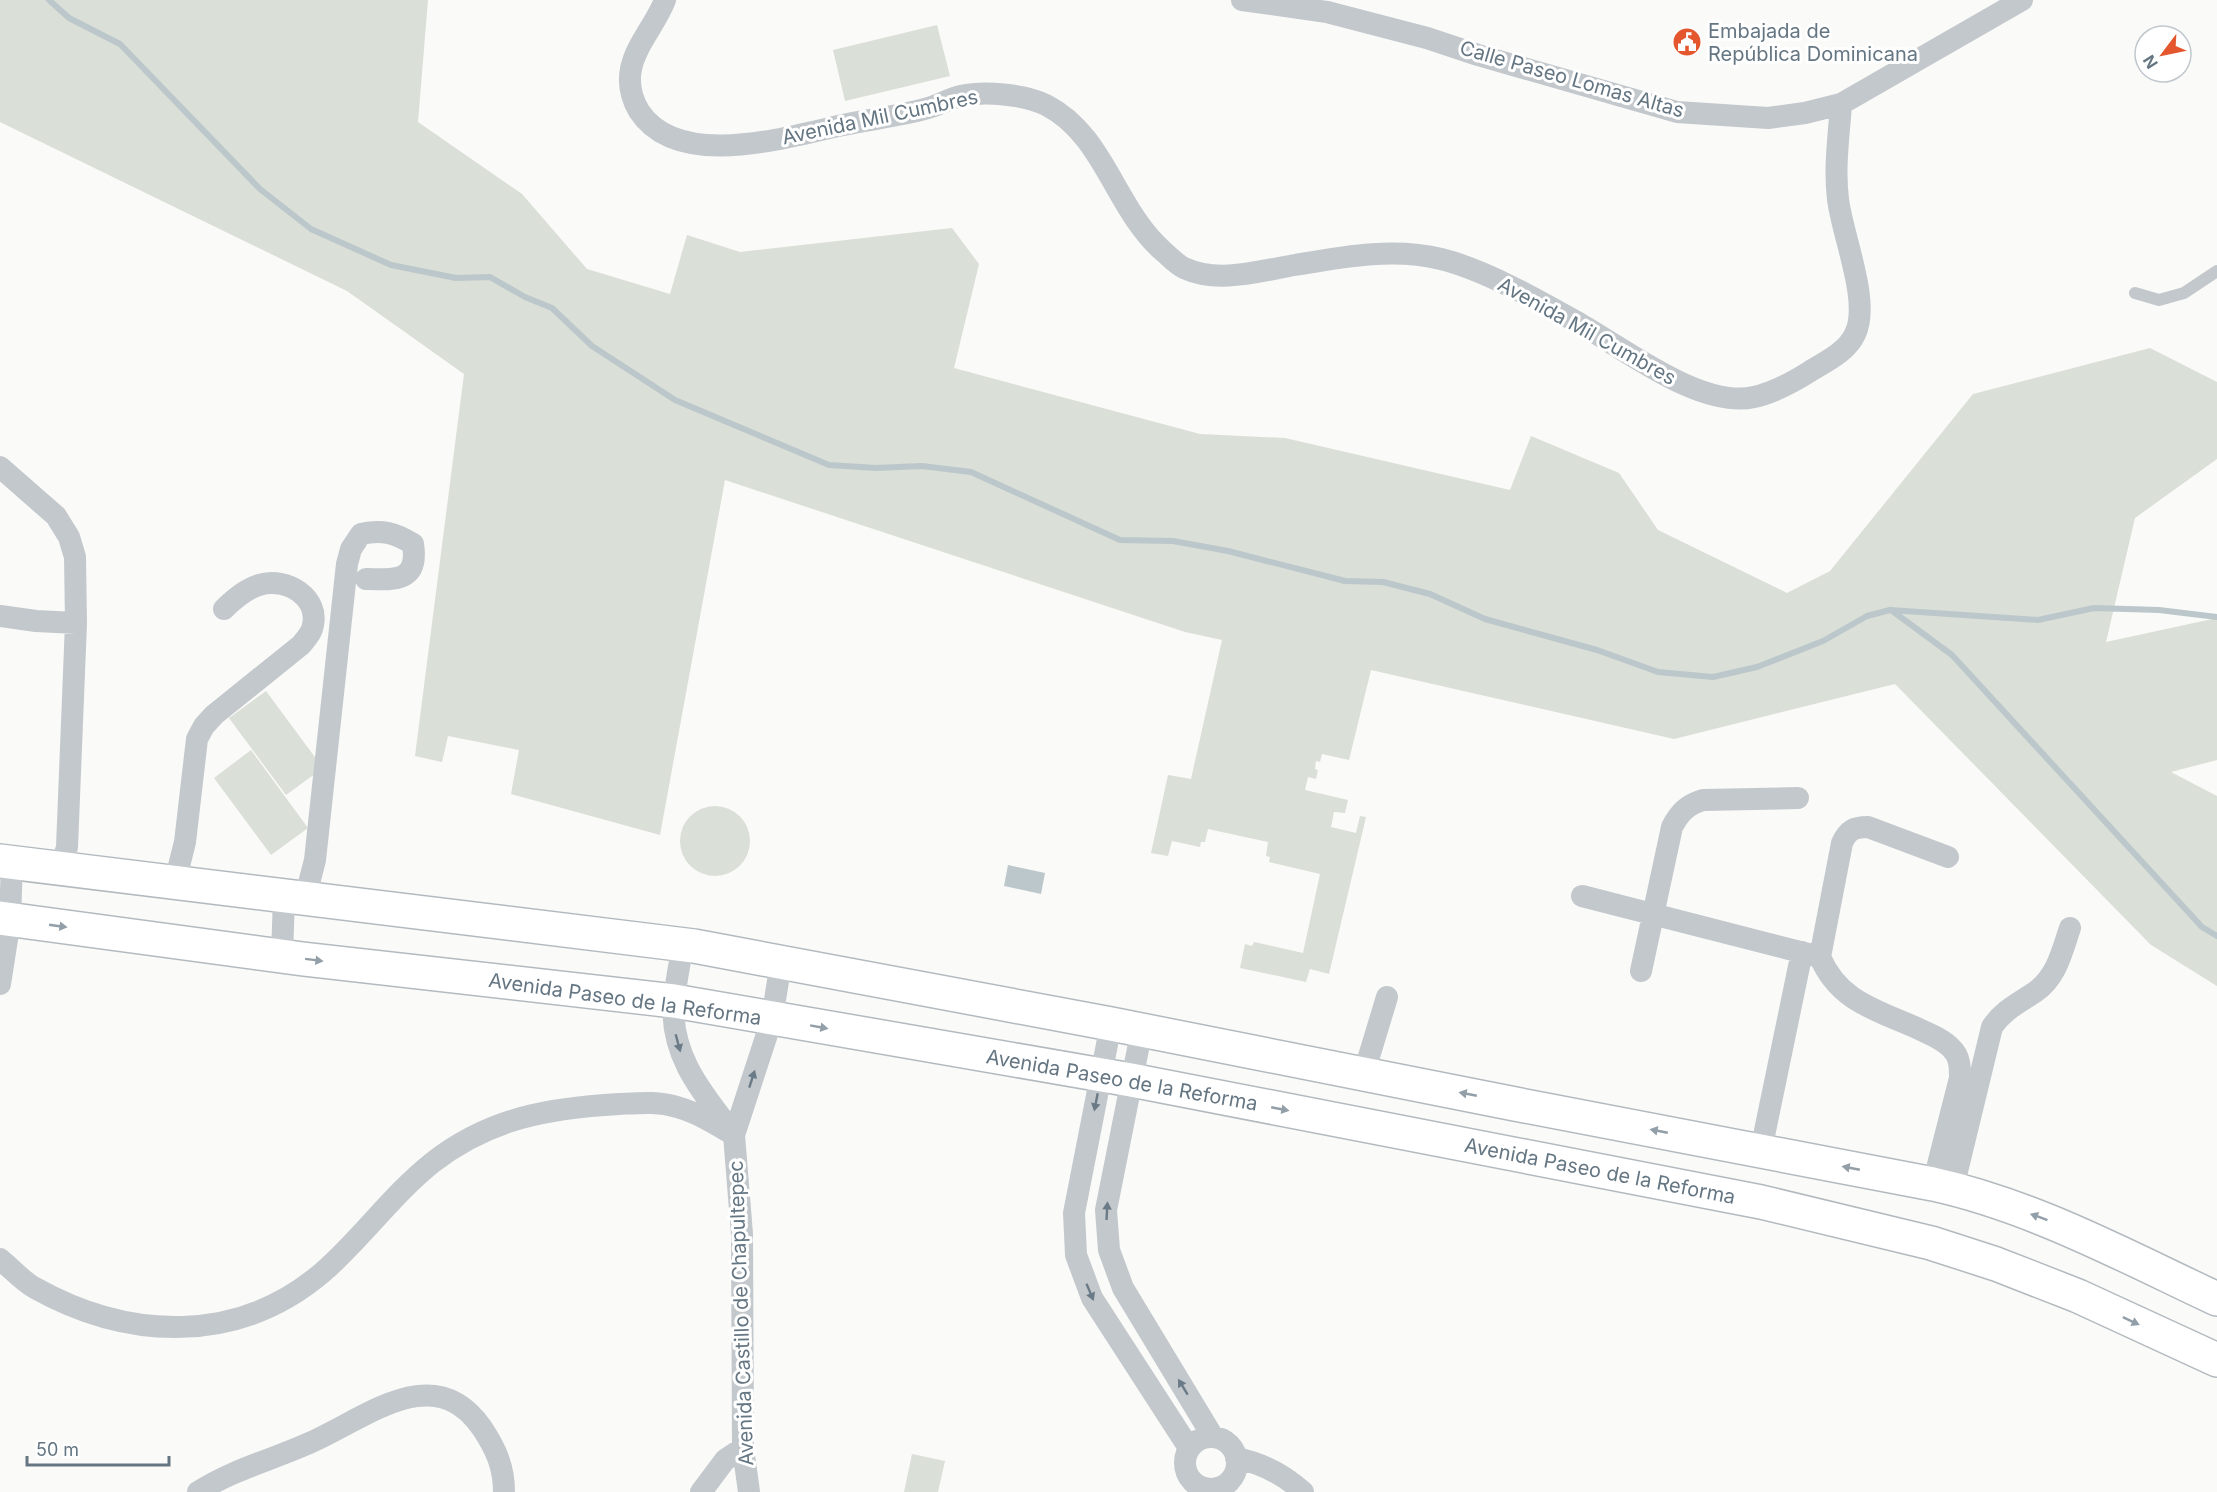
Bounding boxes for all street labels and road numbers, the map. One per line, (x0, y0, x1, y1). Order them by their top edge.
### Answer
street label: Calle Paseo Lomas Altas (1457, 35, 1687, 123)
street label: Avenida Mil Cumbres (780, 85, 980, 149)
street label: Avenida Mil Cumbres (1494, 272, 1680, 390)
street label: Avenida Paseo de la Reforma (487, 968, 763, 1030)
street label: Avenida Paseo de la Reforma (984, 1044, 1260, 1116)
street label: Avenida Paseo de la Reforma (1463, 1133, 1737, 1209)
street label: Avenida Castillo de Chapultepec (724, 1160, 758, 1466)

